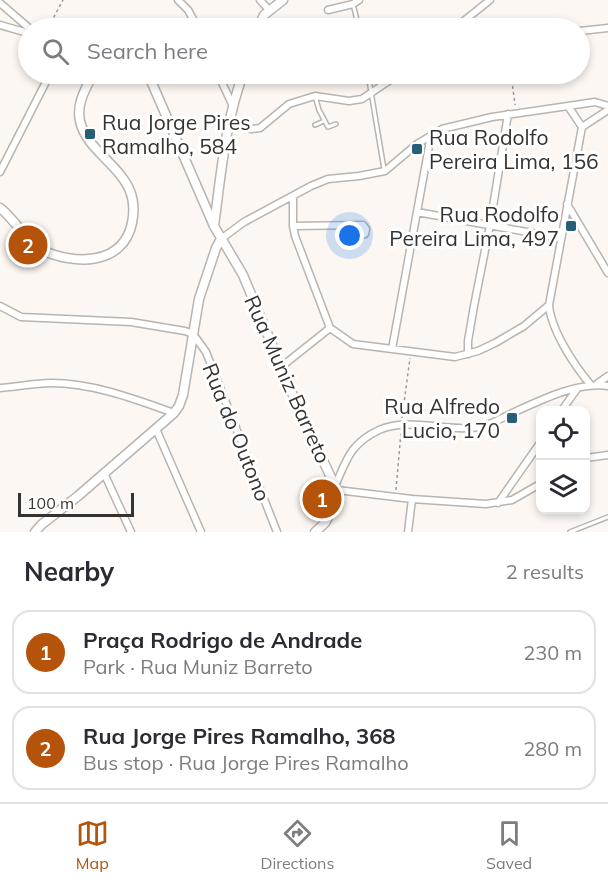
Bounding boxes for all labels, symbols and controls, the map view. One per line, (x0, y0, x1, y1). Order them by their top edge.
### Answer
search box (18, 18, 590, 84)
icon: search (39, 35, 72, 68)
text: Search here (87, 37, 208, 65)
place label: Rua Jorge Pires Ramalho, 584 (102, 109, 251, 159)
place label: Rua Rodolfo Pereira Lima, 156 (429, 124, 599, 174)
marker: Rua Jorge Pires Ramalho, 584 (83, 127, 97, 141)
marker: Rua Rodolfo Pereira Lima, 156 (410, 142, 424, 156)
place label: Rua Rodolfo Pereira Lima, 497 (389, 201, 559, 251)
marker: Rua Rodolfo Pereira Lima, 497 (564, 219, 578, 233)
your location (335, 221, 364, 250)
pin: 2 (9, 222, 48, 268)
street label: Rua Muniz Barreto (239, 291, 337, 467)
street label: Rua do Outono (197, 359, 277, 505)
place label: Rua Alfredo Lucio, 170 (384, 393, 500, 443)
map controls (536, 406, 590, 514)
button: locate (536, 406, 590, 460)
marker: Rua Alfredo Lucio, 170 (505, 411, 519, 425)
button: layers (536, 460, 590, 514)
pin: 1 (302, 476, 342, 522)
scale bar (18, 490, 134, 518)
text: 100 m (27, 493, 74, 513)
text: Nearby (24, 555, 114, 588)
text: 2 results (506, 559, 584, 584)
text: Praça Rodrigo de Andrade (83, 626, 362, 654)
text: 1 (40, 640, 52, 665)
text: 230 m (523, 640, 582, 665)
text: Park · Rua Muniz Barreto (83, 654, 313, 679)
text: Rua Jorge Pires Ramalho, 368 (83, 722, 396, 750)
text: 2 (40, 736, 52, 761)
text: 280 m (523, 736, 582, 761)
text: Bus stop · Rua Jorge Pires Ramalho (83, 750, 409, 775)
tab: Map (76, 817, 109, 873)
tab: Directions (260, 817, 334, 873)
tab: Saved (486, 817, 532, 873)

